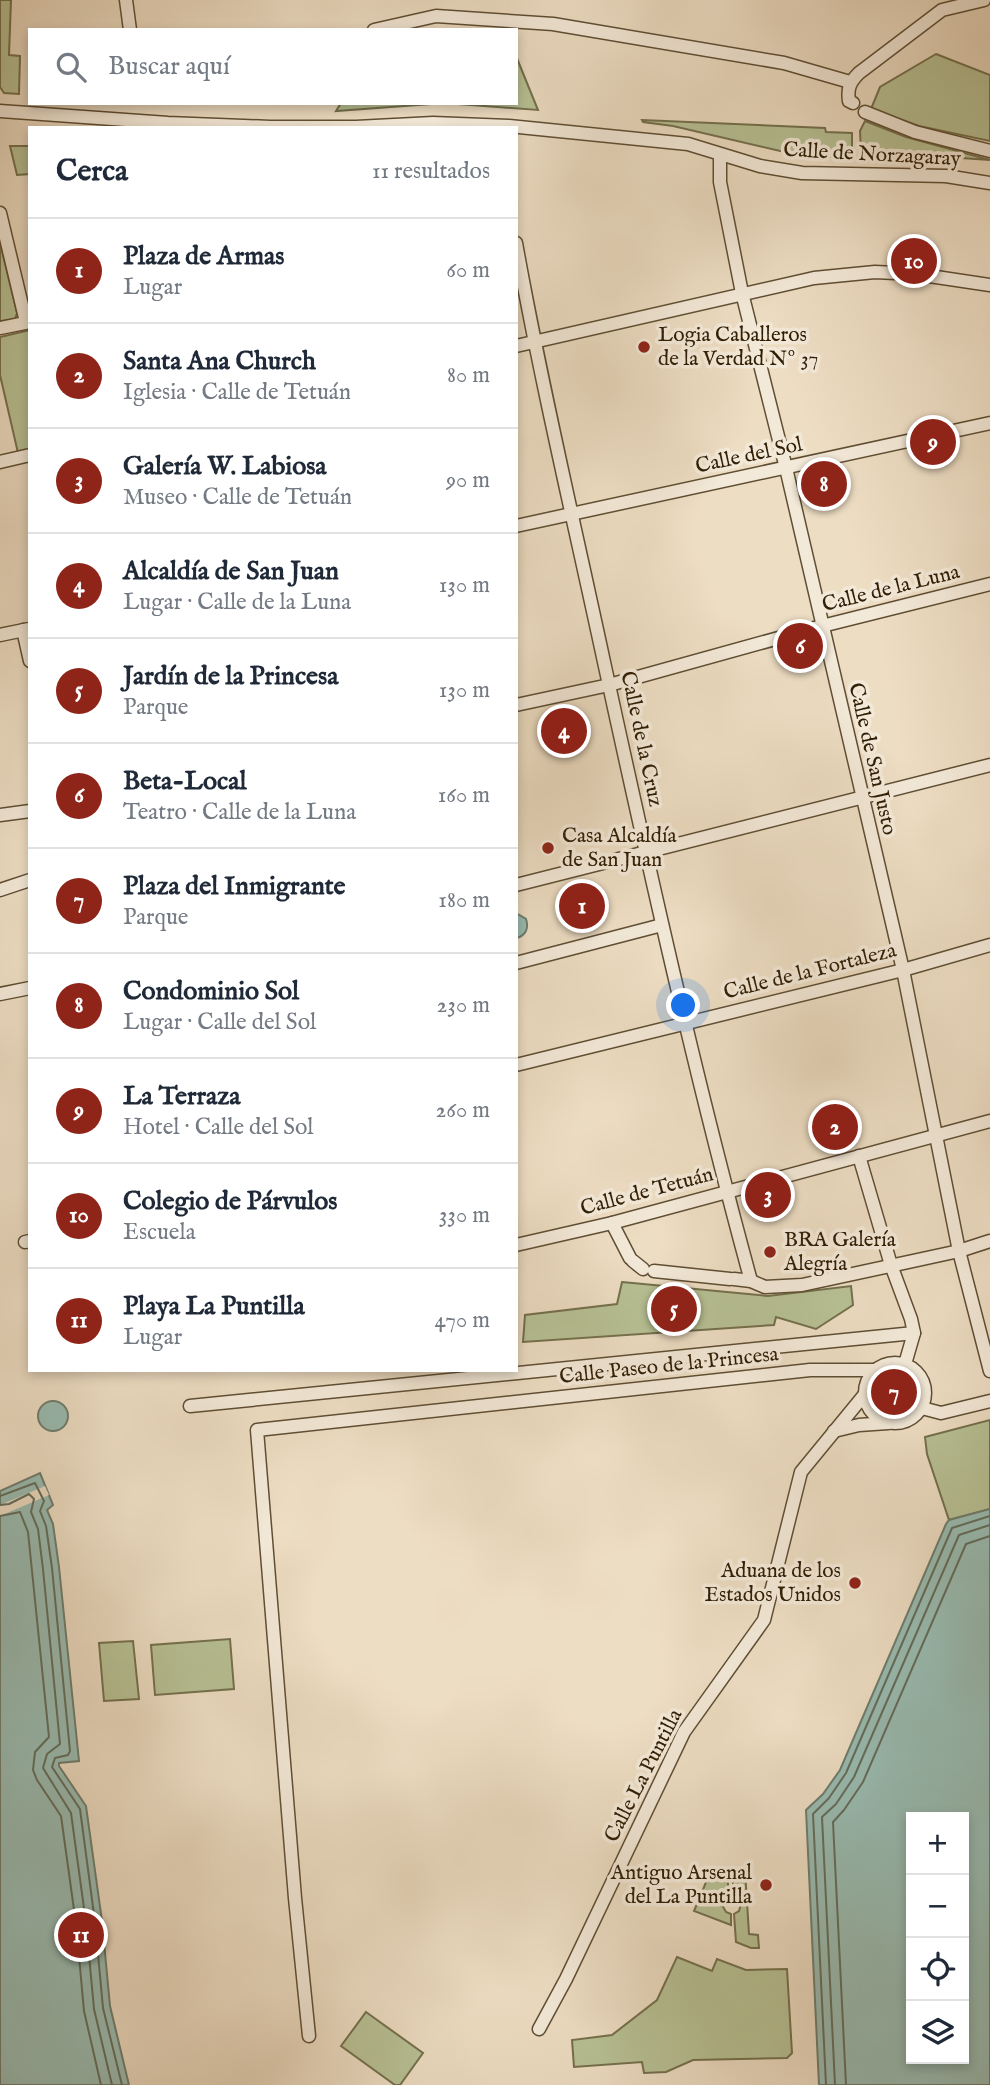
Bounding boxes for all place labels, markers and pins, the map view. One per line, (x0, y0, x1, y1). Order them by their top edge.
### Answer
pin: 10 (891, 235, 937, 287)
place label: Logia Caballeros de la Verdad Nº 37 (658, 322, 818, 373)
marker: Logia Caballeros de la Verdad Nº 37 (636, 339, 652, 355)
pin: 9 (910, 416, 956, 468)
pin: 8 (801, 458, 847, 510)
pin: 6 (777, 620, 823, 672)
pin: 4 (541, 705, 587, 757)
place label: Casa Alcaldía de San Juan (562, 823, 678, 874)
marker: Casa Alcaldía de San Juan (540, 840, 556, 856)
pin: 1 (559, 880, 605, 932)
pin: 2 (812, 1101, 858, 1153)
pin: 3 (745, 1169, 791, 1221)
place label: BRA Galería Alegría (783, 1227, 897, 1278)
marker: BRA Galería Alegría (762, 1244, 778, 1260)
pin: 5 (651, 1283, 697, 1335)
pin: 7 (871, 1366, 917, 1418)
place label: Aduana de los Estados Unidos (704, 1558, 841, 1609)
marker: Aduana de los Estados Unidos (847, 1575, 863, 1591)
place label: Antiguo Arsenal del La Puntilla (610, 1860, 753, 1911)
marker: Antiguo Arsenal del La Puntilla (758, 1877, 774, 1893)
pin: 11 (58, 1909, 104, 1961)

